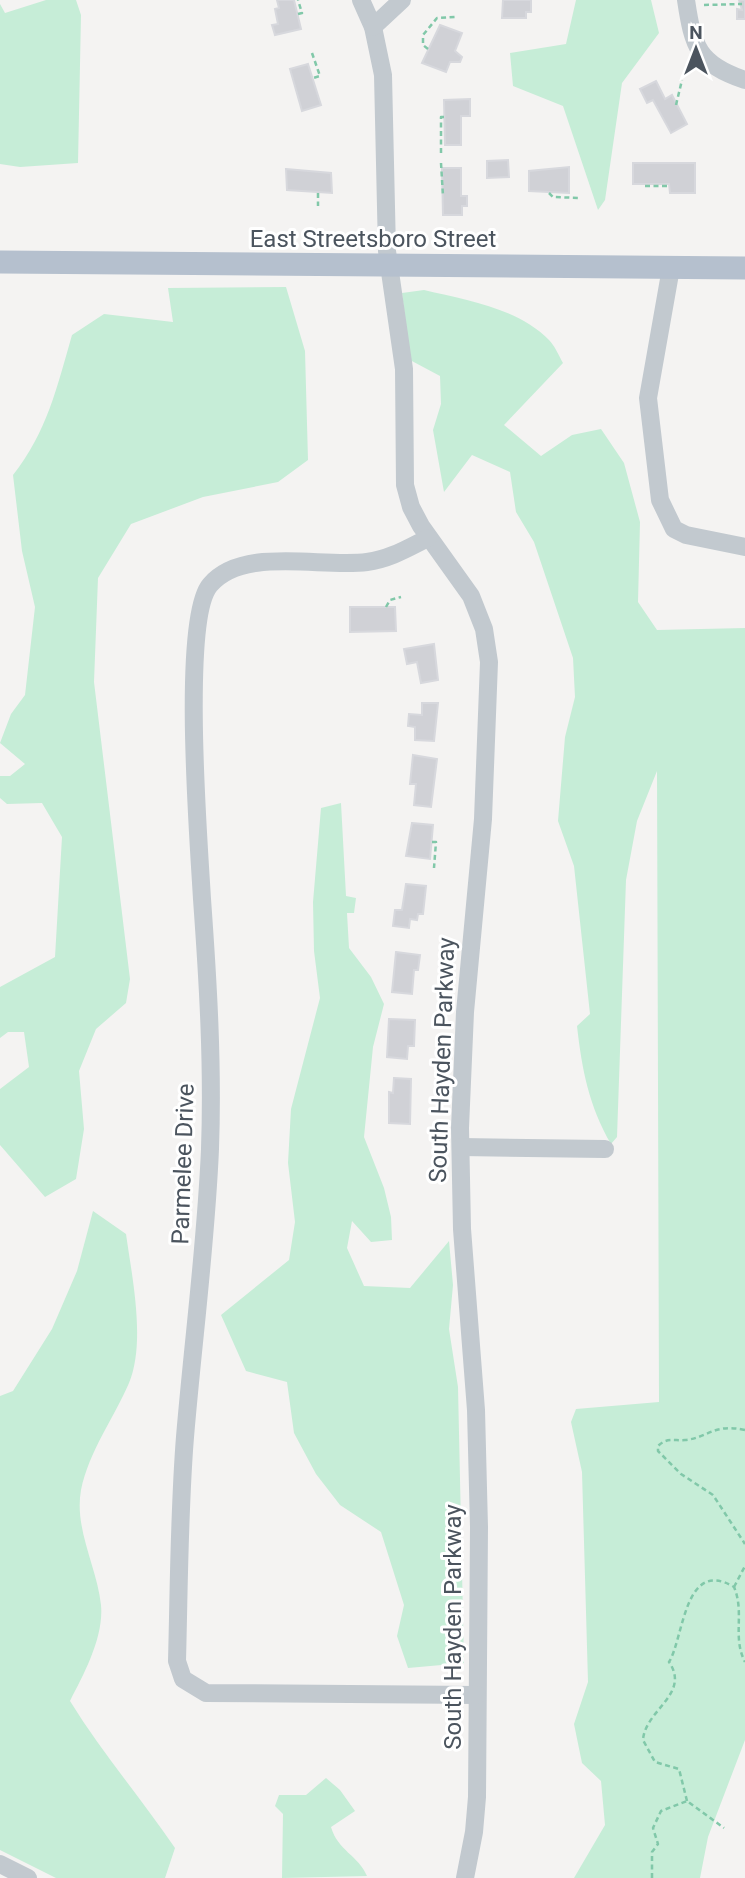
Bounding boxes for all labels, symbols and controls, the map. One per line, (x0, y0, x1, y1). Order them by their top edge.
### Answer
north arrow (661, 14, 731, 84)
text: N (689, 21, 703, 44)
street label: East Streetsboro Street (250, 225, 496, 253)
street label: South Hayden Parkway (424, 936, 460, 1183)
street label: Parmelee Drive (166, 1083, 200, 1245)
street label: South Hayden Parkway (439, 1504, 467, 1750)

